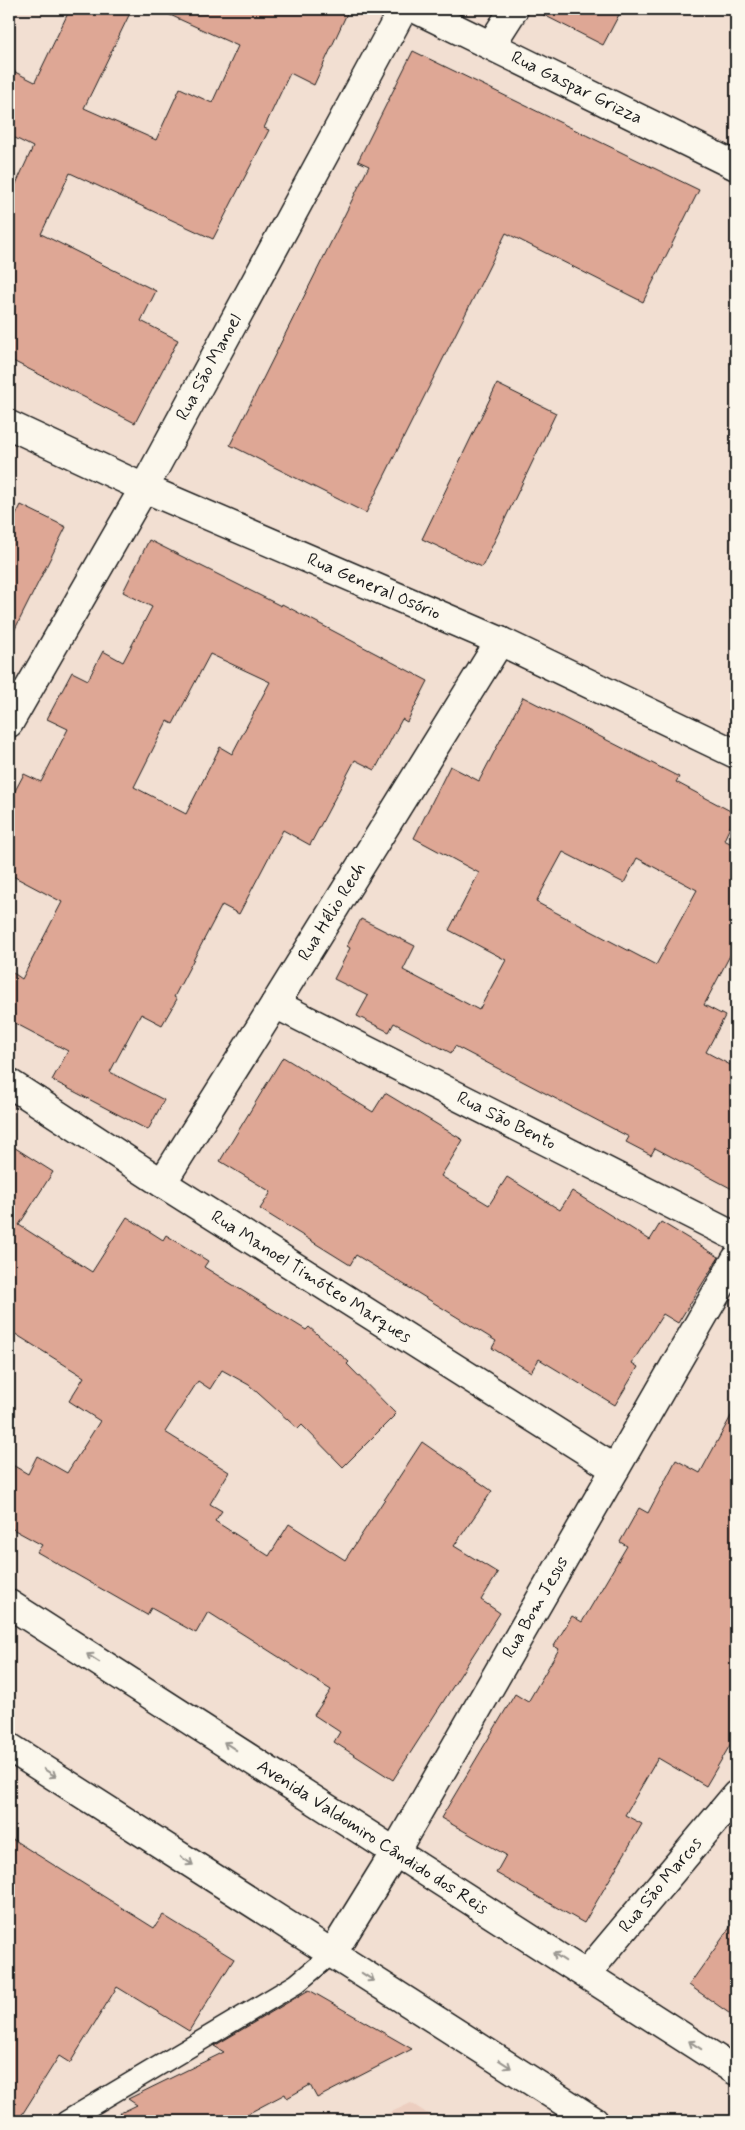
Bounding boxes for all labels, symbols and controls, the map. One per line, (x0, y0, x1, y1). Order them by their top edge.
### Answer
street label: Rua Gaspar Grizza (507, 45, 647, 130)
street label: Rua São Manoel (171, 310, 248, 425)
street label: Rua General Osório (303, 547, 444, 626)
street label: Rua Hélio Rech (293, 858, 372, 966)
street label: Rua São Bento (452, 1086, 560, 1156)
street label: Rua Manoel Timóteo Marques (206, 1205, 416, 1349)
street label: Rua Bom Jesus (497, 1552, 574, 1663)
one-way arrow (87, 1653, 101, 1663)
one-way arrow (224, 1741, 238, 1751)
street label: Avenida Valdomiro Cândido dos Reis (252, 1754, 493, 1921)
one-way arrow (42, 1769, 56, 1779)
street label: Rua São Marcos (613, 1832, 708, 1938)
one-way arrow (179, 1856, 193, 1866)
one-way arrow (552, 1951, 566, 1961)
one-way arrow (361, 1971, 375, 1982)
one-way arrow (689, 2039, 703, 2049)
one-way arrow (497, 2060, 511, 2070)

